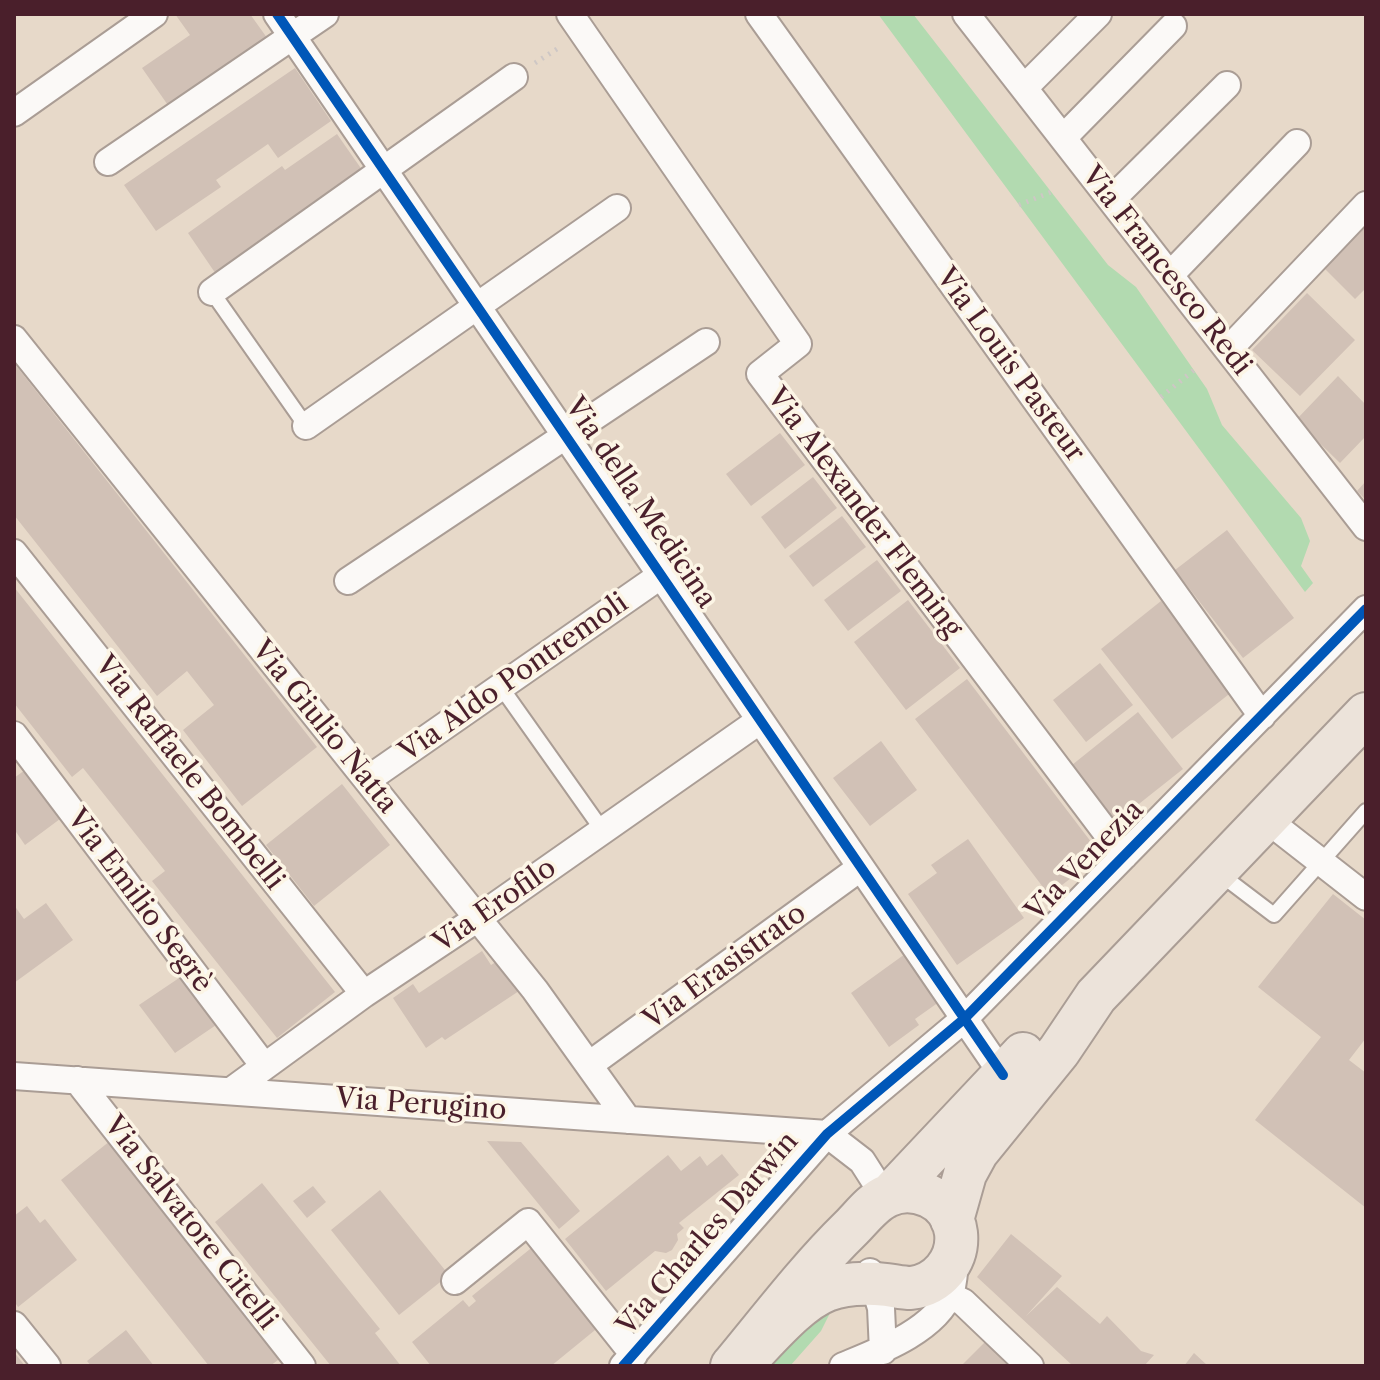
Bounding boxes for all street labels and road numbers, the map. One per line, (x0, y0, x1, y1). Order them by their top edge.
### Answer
street label: Via Francesco Redi (1074, 160, 1258, 382)
street label: Via Louis Pasteur (928, 262, 1092, 468)
street label: Via Alexander Fleming (759, 381, 969, 645)
street label: Via della Medicina (557, 391, 723, 615)
street label: Via Aldo Pontremoli (393, 586, 635, 770)
street label: Via Giulio Natta (244, 634, 404, 820)
street label: Via Raffaele Bombelli (87, 649, 291, 897)
street label: Via Venezia (1019, 793, 1151, 929)
street label: Via Emilio Segrè (59, 803, 219, 999)
street label: Via Erofilo (427, 852, 563, 960)
street label: Via Erasistrato (637, 897, 813, 1037)
street label: Via Perugino (334, 1082, 508, 1128)
street label: Via Salvatore Citelli (96, 1109, 284, 1337)
street label: Via Charles Darwin (610, 1125, 806, 1343)

